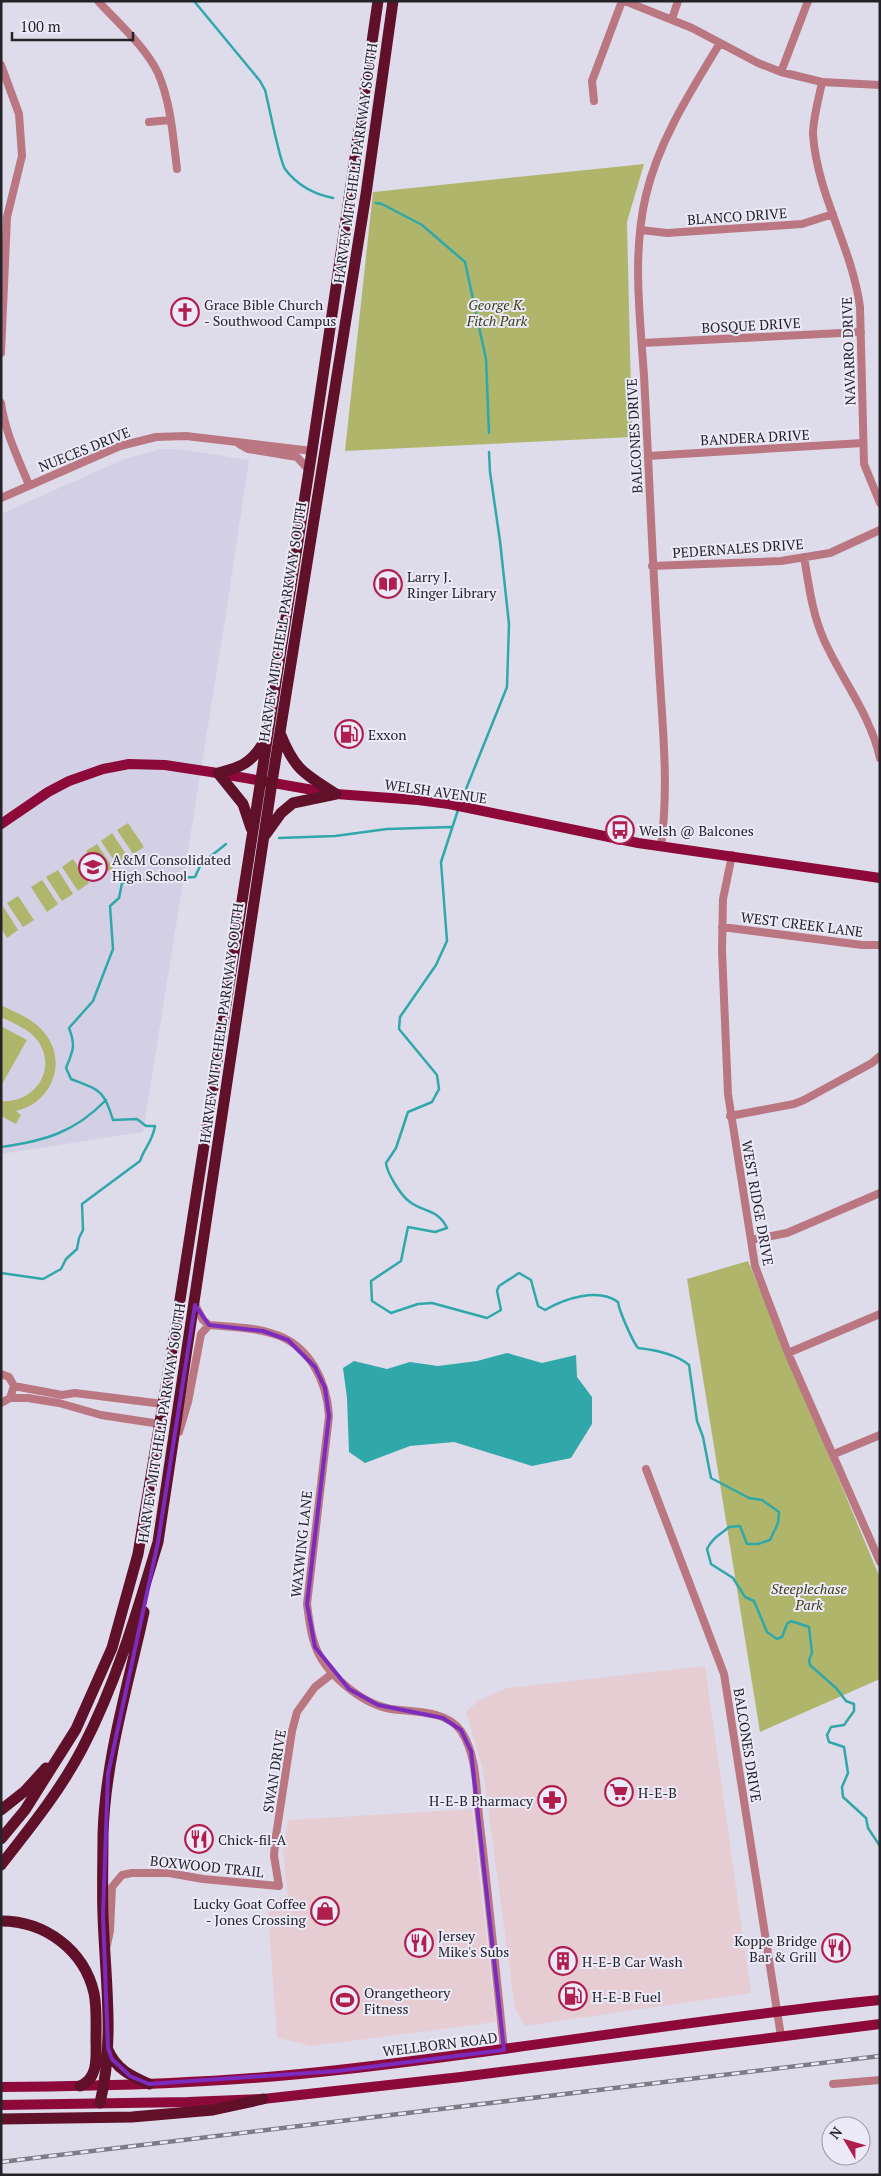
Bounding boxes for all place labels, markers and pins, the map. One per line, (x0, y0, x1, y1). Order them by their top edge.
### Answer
place label: Grace Bible Church - Southwood Campus (204, 295, 336, 330)
church icon: Grace Bible Church - Southwood Campus (170, 297, 200, 327)
place label: Larry J. Ringer Library (407, 567, 497, 602)
library icon: Larry J. Ringer Library (373, 569, 403, 599)
fuel station icon: Exxon (334, 719, 364, 749)
place label: Exxon (368, 725, 407, 744)
bus stop icon: Welsh @ Balcones (605, 815, 635, 845)
place label: Welsh @ Balcones (639, 821, 754, 840)
place label: A&M Consolidated High School (112, 850, 231, 885)
school or university icon: A&M Consolidated High School (78, 852, 108, 882)
supermarket icon: H-E-B (604, 1777, 634, 1807)
place label: H-E-B (638, 1783, 677, 1802)
pharmacy icon: H-E-B Pharmacy (537, 1785, 567, 1815)
place label: H-E-B Pharmacy (429, 1791, 534, 1810)
restaurant icon: Chick-fil-A (184, 1824, 214, 1854)
place label: Chick-fil-A (218, 1830, 287, 1849)
place label: Lucky Goat Coffee - Jones Crossing (193, 1894, 307, 1929)
shop icon: Lucky Goat Coffee - Jones Crossing (310, 1896, 340, 1926)
place label: Jersey Mike's Subs (438, 1926, 509, 1961)
restaurant icon: Jersey Mike's Subs (404, 1928, 434, 1958)
place label: Koppe Bridge Bar & Grill (734, 1931, 817, 1966)
restaurant icon: Koppe Bridge Bar & Grill (821, 1933, 851, 1963)
building icon: H-E-B Car Wash (548, 1946, 578, 1976)
place label: H-E-B Car Wash (582, 1952, 683, 1971)
fuel station icon: H-E-B Fuel (558, 1981, 588, 2011)
place label: Orangetheory Fitness (364, 1983, 451, 2018)
sports icon: Orangetheory Fitness (330, 1985, 360, 2015)
place label: H-E-B Fuel (592, 1987, 661, 2006)

